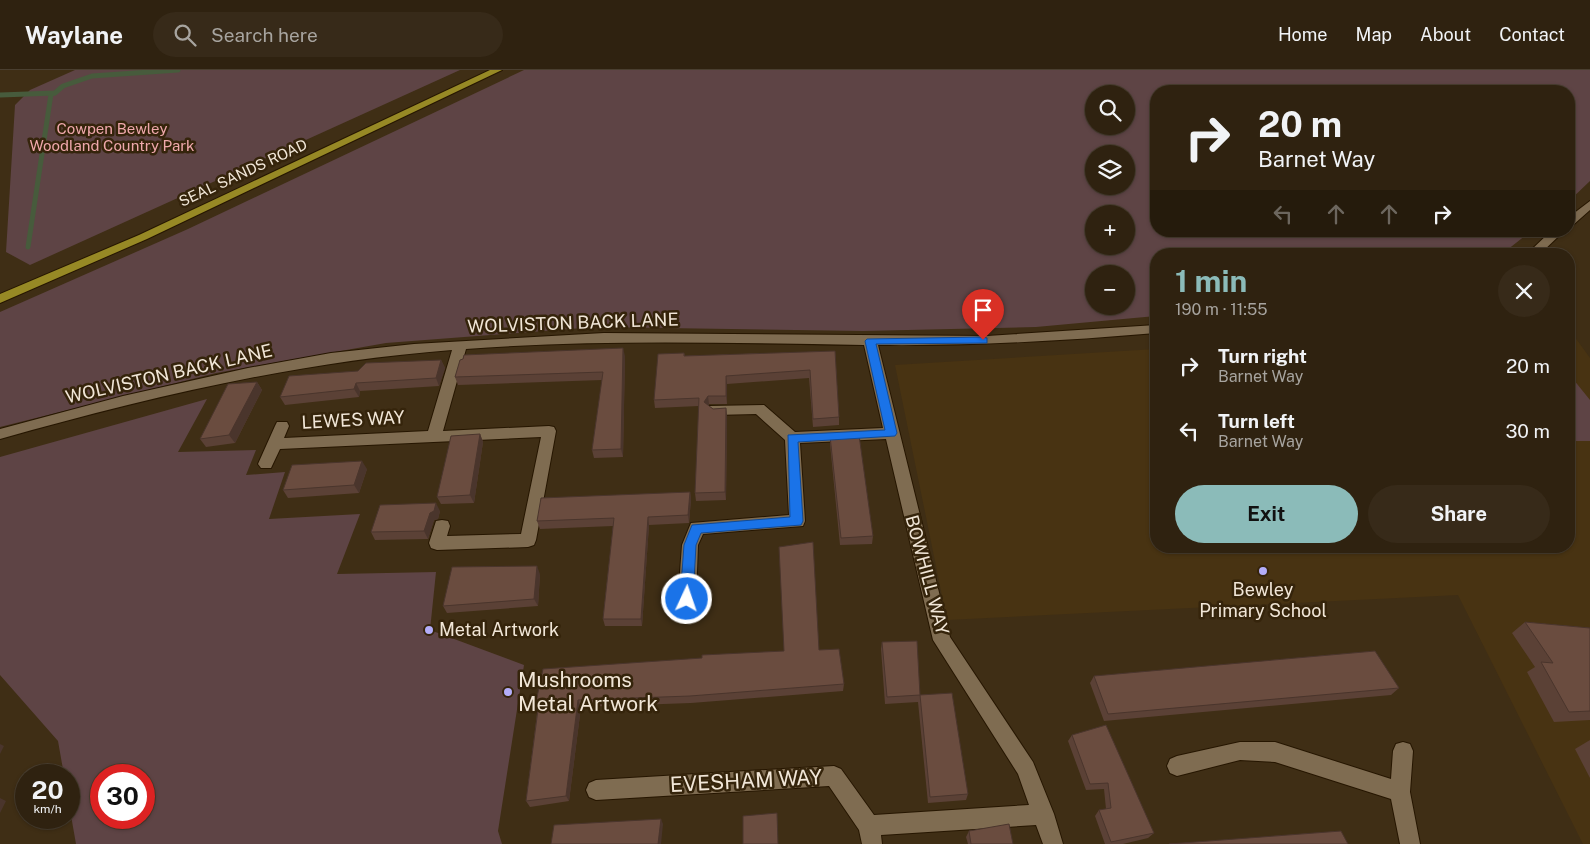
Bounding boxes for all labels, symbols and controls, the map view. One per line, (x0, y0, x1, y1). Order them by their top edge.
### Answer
search box (153, 12, 503, 57)
text: Waylane (25, 21, 123, 49)
icon: search (171, 21, 199, 49)
text: Search here (211, 24, 318, 46)
text: Home (1278, 24, 1328, 45)
text: Map (1356, 24, 1392, 45)
text: About (1420, 24, 1471, 45)
text: Contact (1499, 24, 1565, 45)
map controls (1085, 85, 1135, 315)
button: search (1085, 85, 1135, 135)
text: 20 m (1258, 104, 1342, 145)
icon: right (1175, 105, 1240, 170)
park label: Cowpen Bewley Woodland Country Park (29, 120, 195, 154)
street label: SEAL SANDS ROAD (176, 135, 310, 210)
button: layers (1085, 145, 1135, 195)
text: Barnet Way (1258, 146, 1375, 172)
icon: left (1269, 200, 1297, 228)
icon: ahead (1322, 200, 1350, 228)
icon: ahead (1375, 200, 1403, 228)
icon: right (1428, 200, 1456, 228)
button: + (1085, 205, 1135, 255)
text: 1 min (1175, 263, 1247, 299)
button: − (1085, 265, 1135, 315)
button: close (1498, 265, 1550, 317)
pin (962, 289, 1004, 340)
icon: arrive (969, 296, 997, 324)
text: 190 m · 11:55 (1175, 300, 1267, 319)
street label: WOLVISTON BACK LANE (467, 308, 679, 337)
street label: WOLVISTON BACK LANE (64, 340, 274, 408)
text: Turn right (1218, 345, 1307, 367)
icon: right (1175, 352, 1203, 380)
text: 20 m (1506, 355, 1550, 377)
text: Barnet Way (1218, 367, 1303, 386)
street label: LEWES WAY (301, 406, 405, 433)
text: Turn left (1218, 410, 1295, 432)
icon: left (1175, 417, 1203, 445)
text: 30 m (1505, 420, 1550, 442)
text: Barnet Way (1218, 432, 1303, 451)
button: Exit (1175, 485, 1358, 543)
button: Share (1368, 485, 1550, 543)
street label: BOWHILL WAY (901, 513, 954, 637)
marker: Bewley Primary School (1257, 565, 1269, 577)
position arrow (660, 572, 712, 624)
place label: Bewley Primary School (1199, 579, 1327, 621)
place label: Metal Artwork (439, 619, 559, 640)
marker: Metal Artwork (423, 624, 435, 636)
place label: Mushrooms Metal Artwork (518, 667, 658, 716)
marker: Mushrooms Metal Artwork (502, 686, 514, 698)
speed limit sign: 30 (90, 764, 155, 829)
street label: EVESHAM WAY (669, 764, 823, 797)
text: 20 (32, 775, 64, 805)
text: km/h (33, 802, 62, 816)

